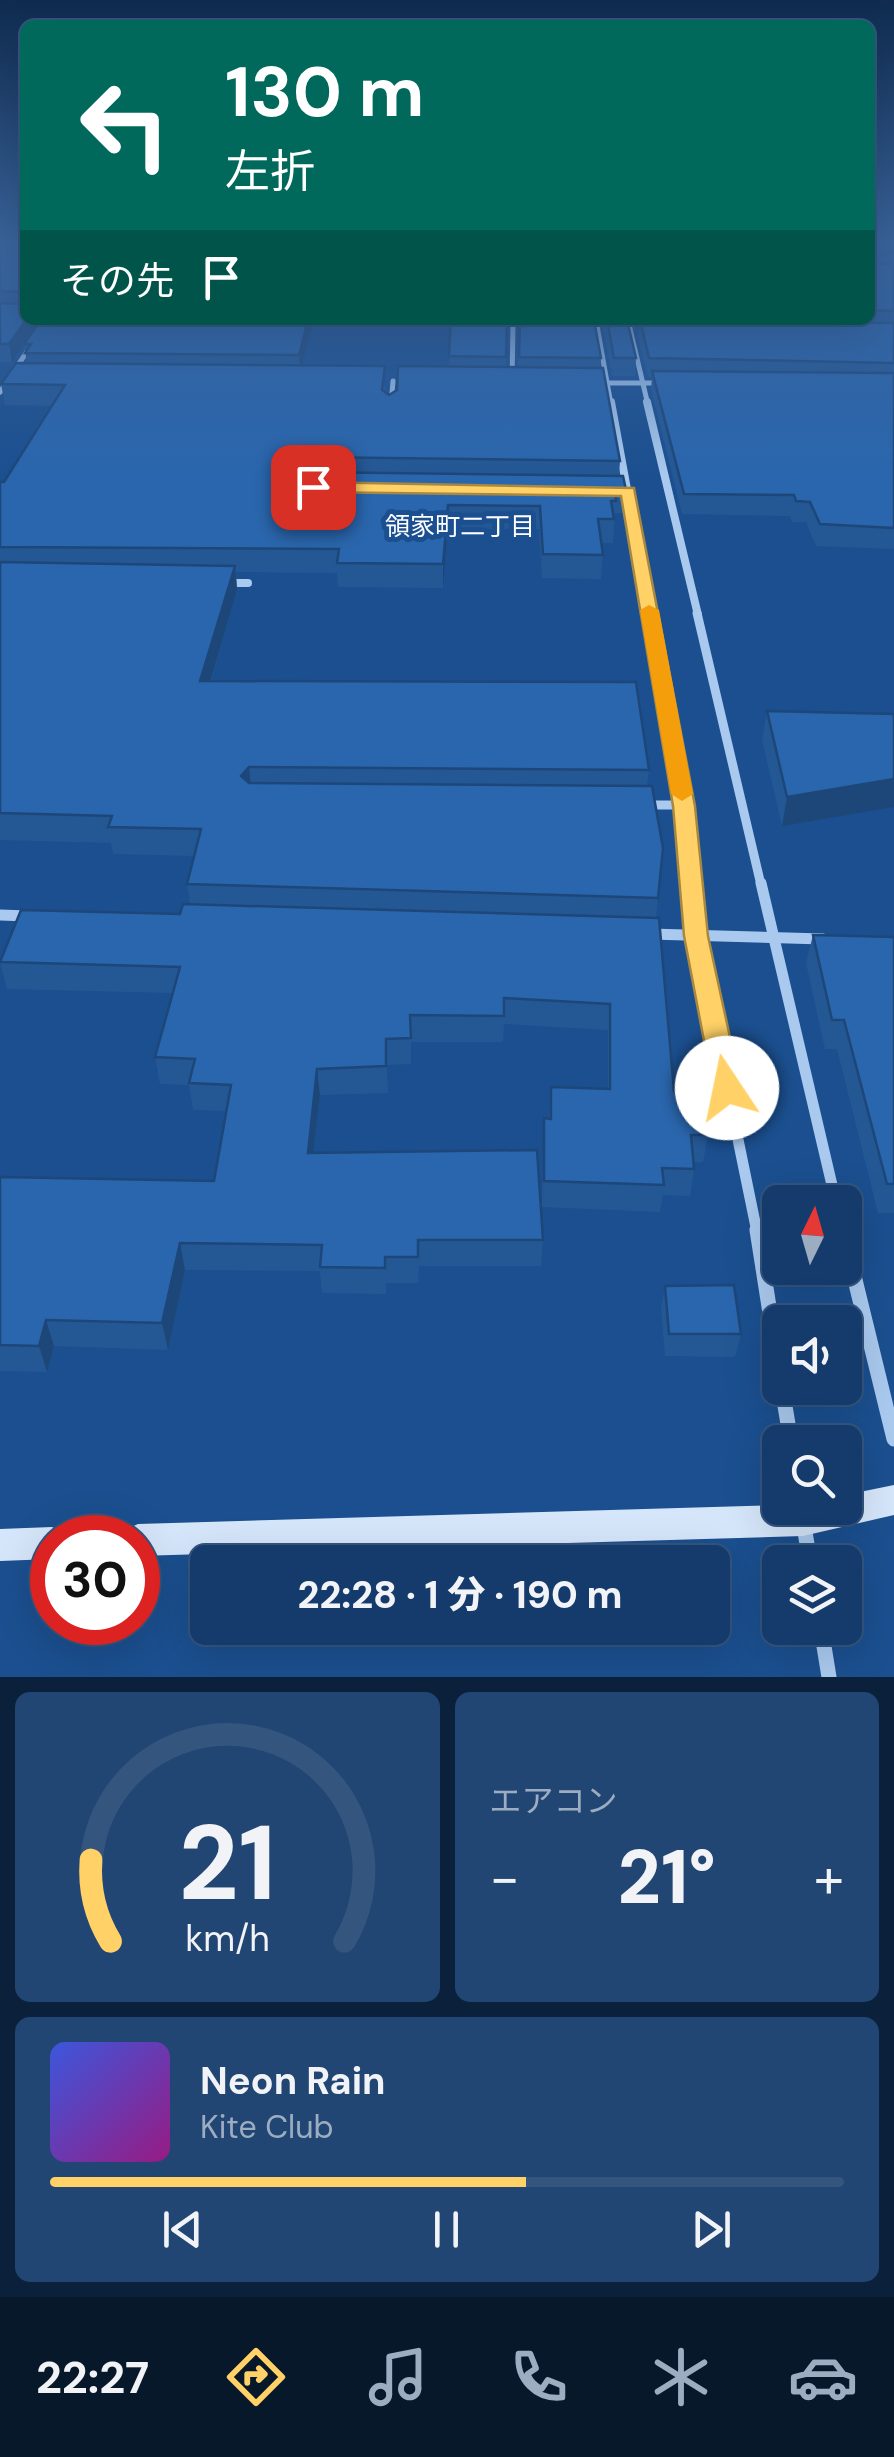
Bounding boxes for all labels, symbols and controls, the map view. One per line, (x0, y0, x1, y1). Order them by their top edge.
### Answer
text: 130 m (225, 47, 424, 138)
icon: left (60, 60, 190, 190)
text: 左折 (225, 142, 315, 201)
icon: arrive (194, 250, 249, 305)
text: その先 (60, 256, 174, 306)
pin (271, 445, 356, 530)
icon: arrive (286, 460, 341, 515)
district label: 領家町二丁目 (385, 510, 535, 543)
position arrow (675, 1036, 779, 1140)
north arrow (762, 1185, 862, 1285)
map controls (762, 1185, 862, 1645)
button: sound (762, 1305, 862, 1405)
button: search (762, 1425, 862, 1525)
speed limit sign: 30 (30, 1515, 160, 1645)
button: layers (762, 1545, 862, 1645)
text: 22:28 · 1 分 · 190 m (297, 1570, 623, 1620)
text: エアコン (490, 1780, 618, 1822)
text: 21 (178, 1796, 276, 1931)
text: 21° (618, 1829, 716, 1926)
text: − (490, 1842, 520, 1914)
text: + (814, 1842, 844, 1914)
text: km/h (185, 1916, 269, 1962)
text: Neon Rain (200, 2056, 385, 2106)
text: Kite Club (200, 2106, 334, 2148)
icon: previous (155, 2202, 210, 2257)
icon: pause (419, 2202, 474, 2257)
icon: next (684, 2202, 739, 2257)
icon: directions (221, 2342, 291, 2412)
icon: music (363, 2342, 433, 2412)
icon: phone (504, 2342, 574, 2412)
icon: climate (646, 2342, 716, 2412)
icon: car (788, 2342, 858, 2412)
text: 22:27 (36, 2348, 149, 2407)

